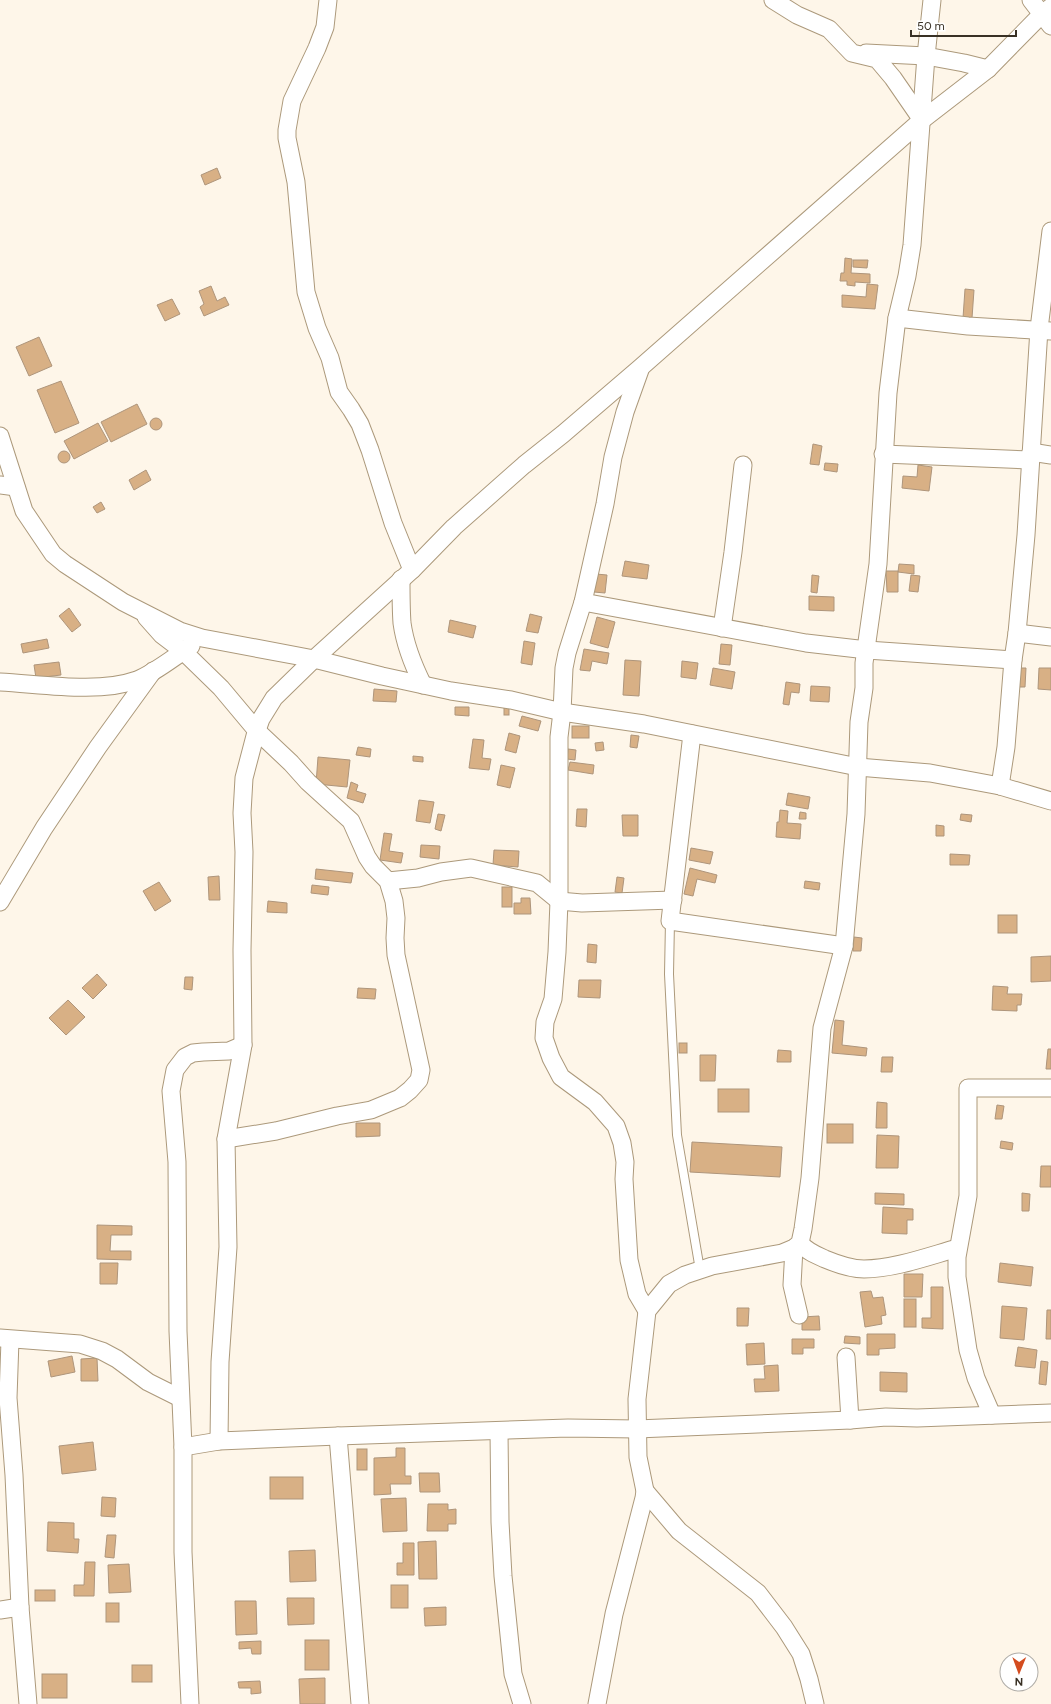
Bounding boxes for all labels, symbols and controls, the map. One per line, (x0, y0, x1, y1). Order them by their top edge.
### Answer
scale bar (911, 12, 1016, 38)
text: 50 m (917, 19, 945, 33)
north arrow (999, 1652, 1039, 1692)
text: N (1014, 1675, 1023, 1688)

